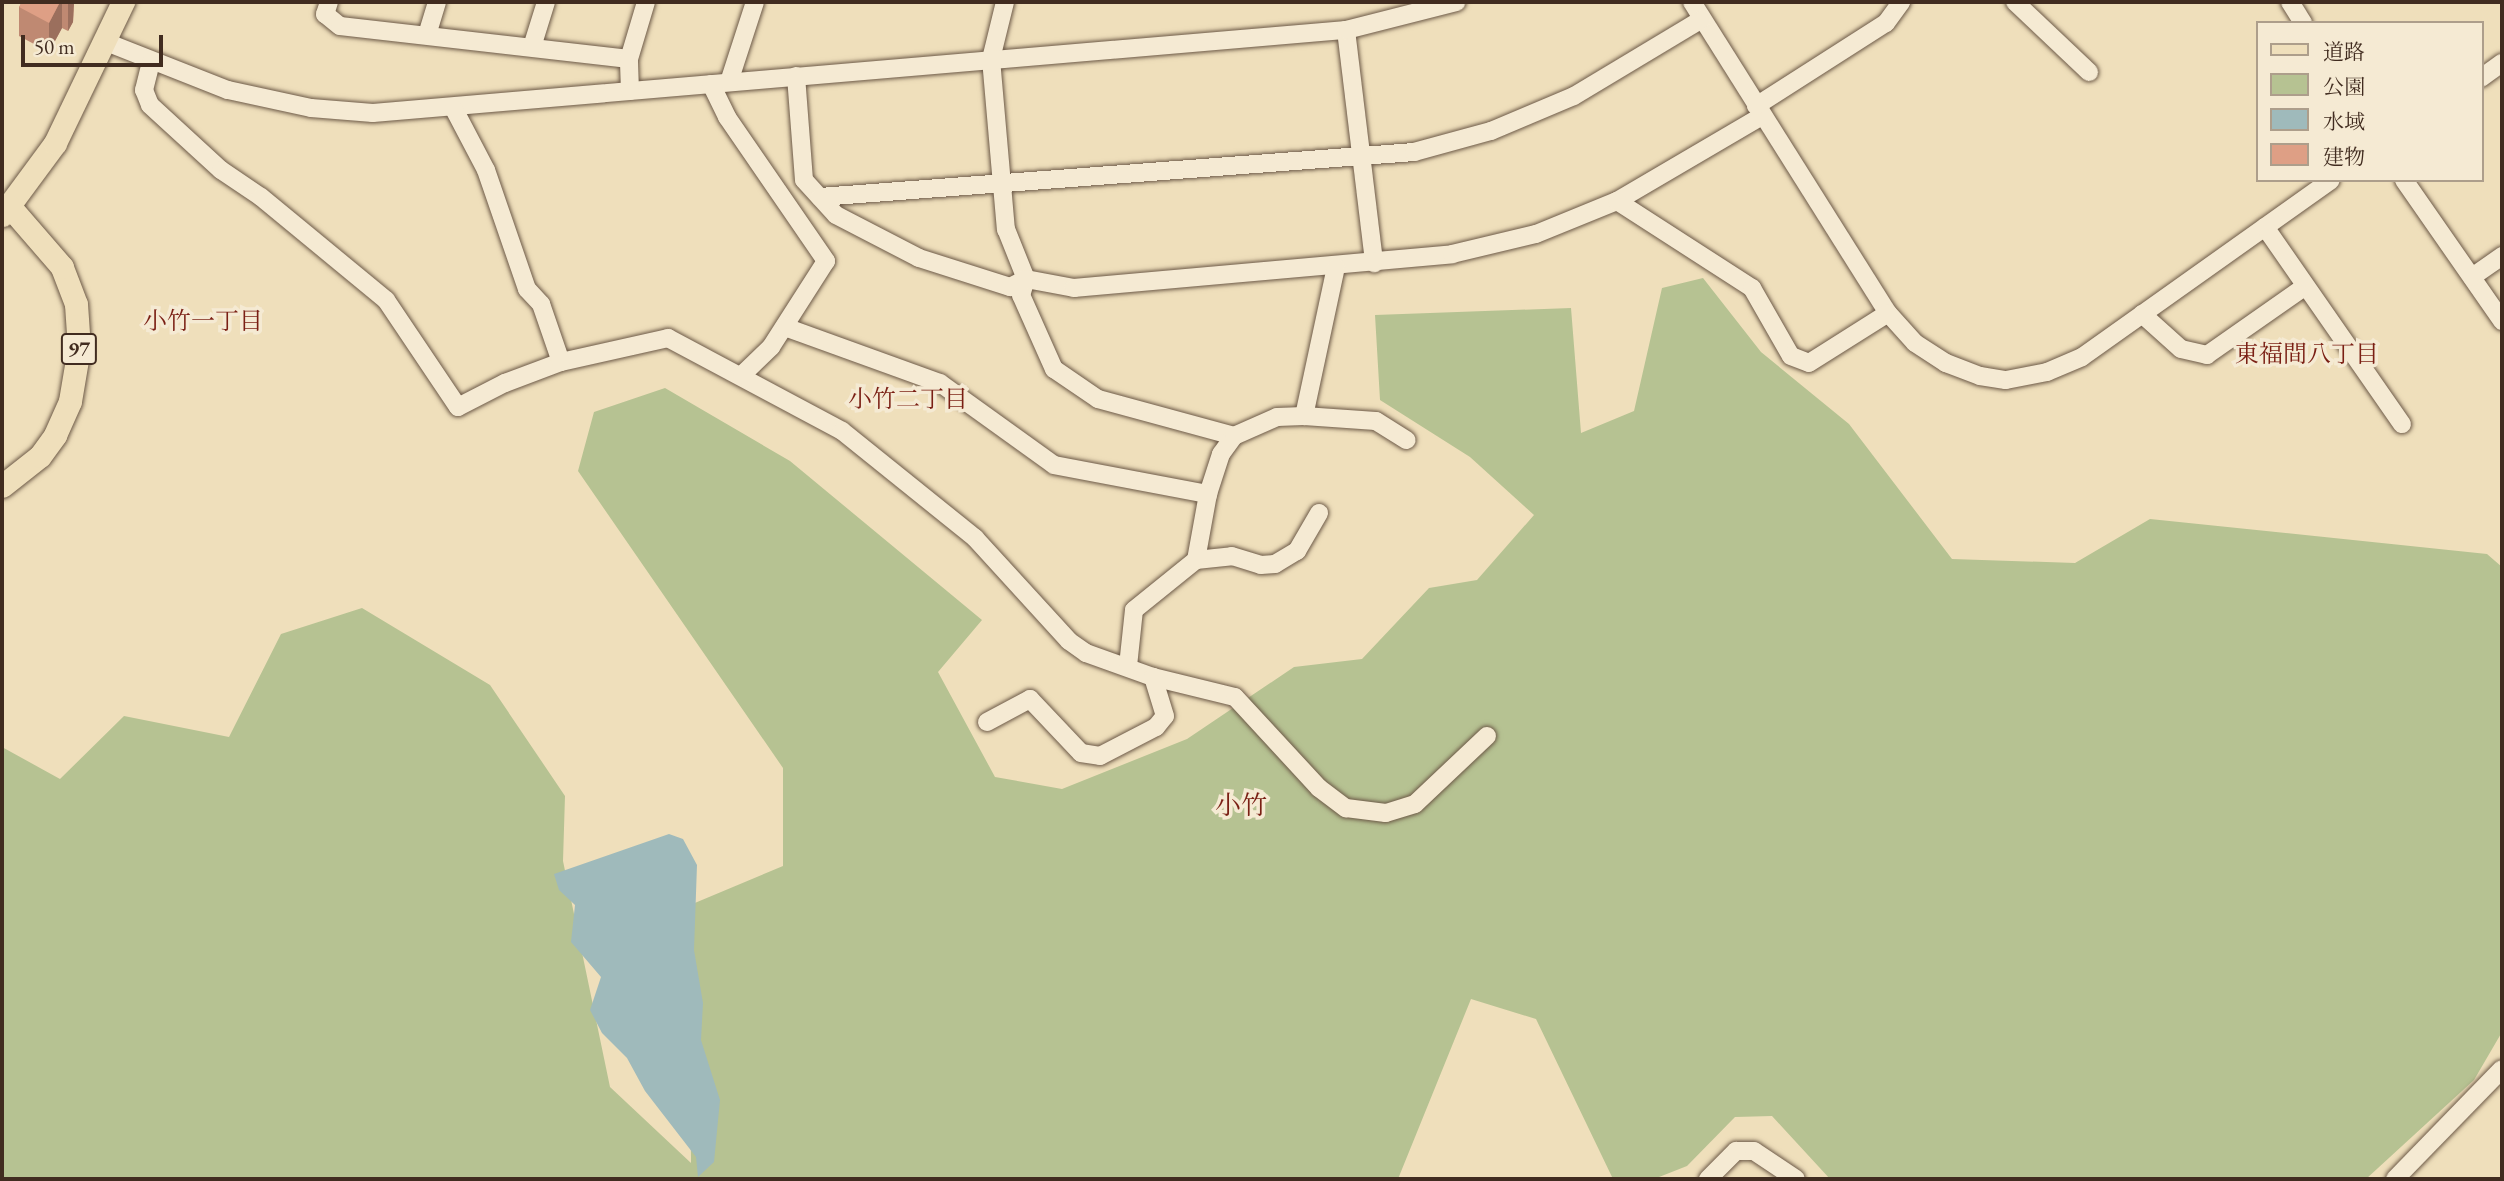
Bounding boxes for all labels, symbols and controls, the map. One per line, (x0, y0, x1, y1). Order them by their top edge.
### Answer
scale bar (24, 21, 166, 65)
legend (2256, 21, 2483, 182)
text: 50 m (34, 33, 75, 60)
text: 道路 (2323, 38, 2365, 65)
text: 公園 (2323, 73, 2365, 100)
text: 水域 (2323, 108, 2365, 135)
text: 建物 (2323, 143, 2365, 170)
district label: 小竹一丁目 (143, 307, 263, 335)
road number: 97 (60, 332, 98, 366)
district label: 東福間八丁目 (2235, 340, 2379, 368)
district label: 小竹二丁目 (848, 385, 968, 413)
district label: 小竹 (1215, 790, 1267, 822)

